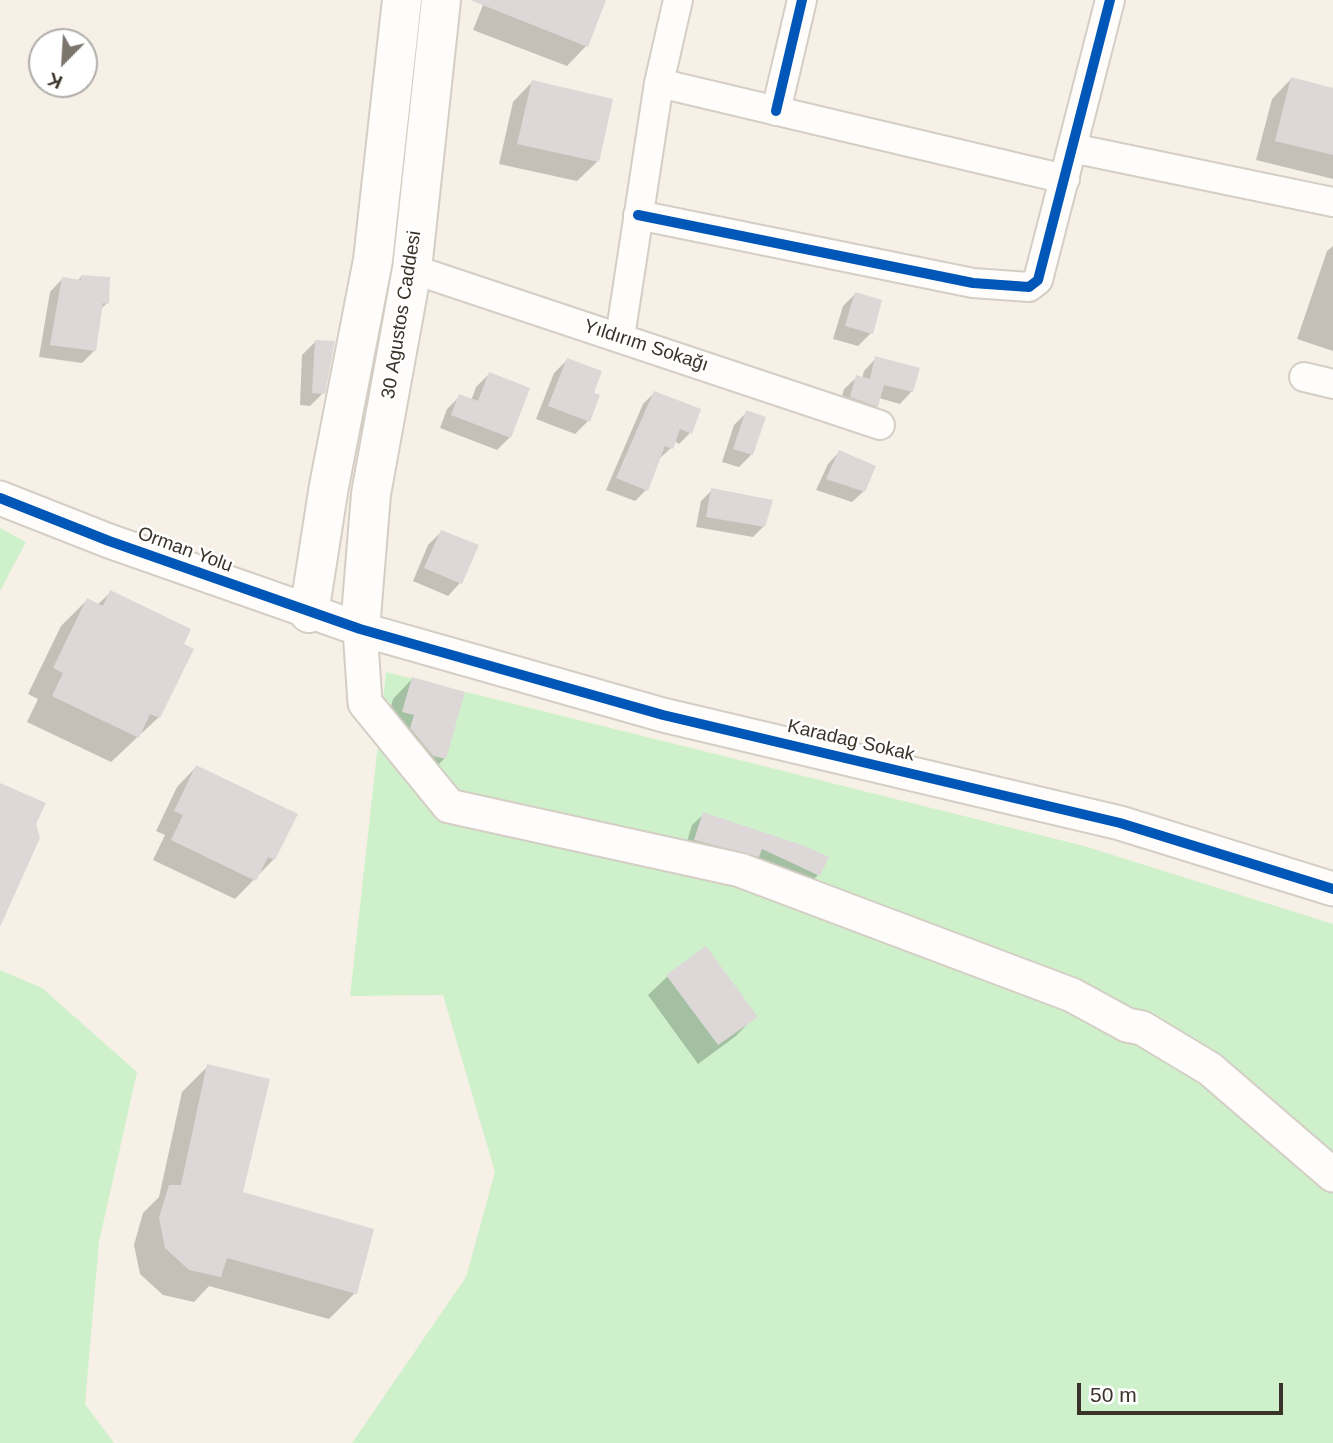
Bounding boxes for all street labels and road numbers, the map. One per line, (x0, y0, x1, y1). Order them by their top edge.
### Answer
street label: 30 Agustos Caddesi (377, 229, 427, 401)
street label: Yıldırım Sokağı (581, 315, 711, 377)
street label: Orman Yolu (134, 522, 236, 578)
street label: Karadag Sokak (785, 715, 917, 767)

